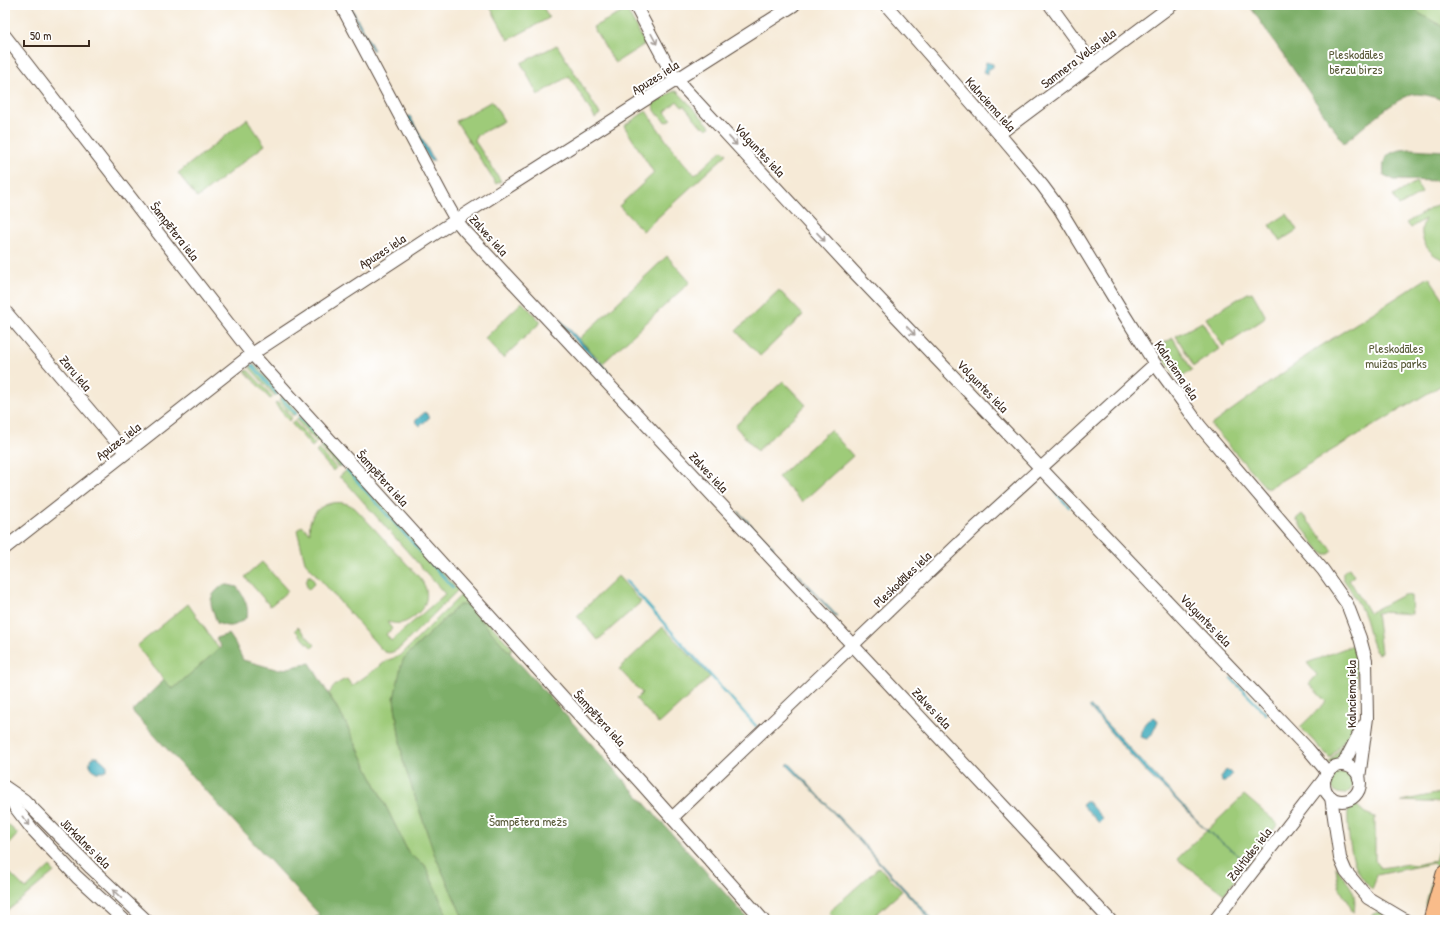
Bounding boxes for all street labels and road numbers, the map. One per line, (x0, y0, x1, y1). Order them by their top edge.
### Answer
street label: Samnera Velsa iela (1037, 24, 1119, 92)
street label: Apuzes iela (628, 55, 682, 99)
street label: Kalnciema iela (962, 73, 1020, 135)
street label: Volguntes iela (731, 119, 789, 181)
street label: Šampētera iela (146, 198, 204, 264)
street label: Zalves iela (466, 210, 512, 260)
street label: Apuzes iela (355, 229, 409, 273)
street label: Kalnciema iela (1151, 337, 1203, 403)
street label: Zaru iela (56, 351, 96, 395)
street label: Volguntes iela (953, 356, 1013, 416)
street label: Apuzes iela (92, 418, 144, 464)
street label: Šampētera iela (353, 446, 413, 510)
street label: Zalves iela (685, 448, 733, 496)
street label: Pleskodāles iela (869, 547, 935, 611)
street label: Volguntes iela (1176, 590, 1236, 650)
street label: Kalnciema iela (1342, 660, 1360, 728)
street label: Zalves iela (908, 684, 956, 732)
street label: Šampētera iela (570, 686, 630, 750)
street label: Jūrkalnes iela (57, 814, 115, 872)
street label: Zolitūdes iela (1223, 824, 1275, 884)

